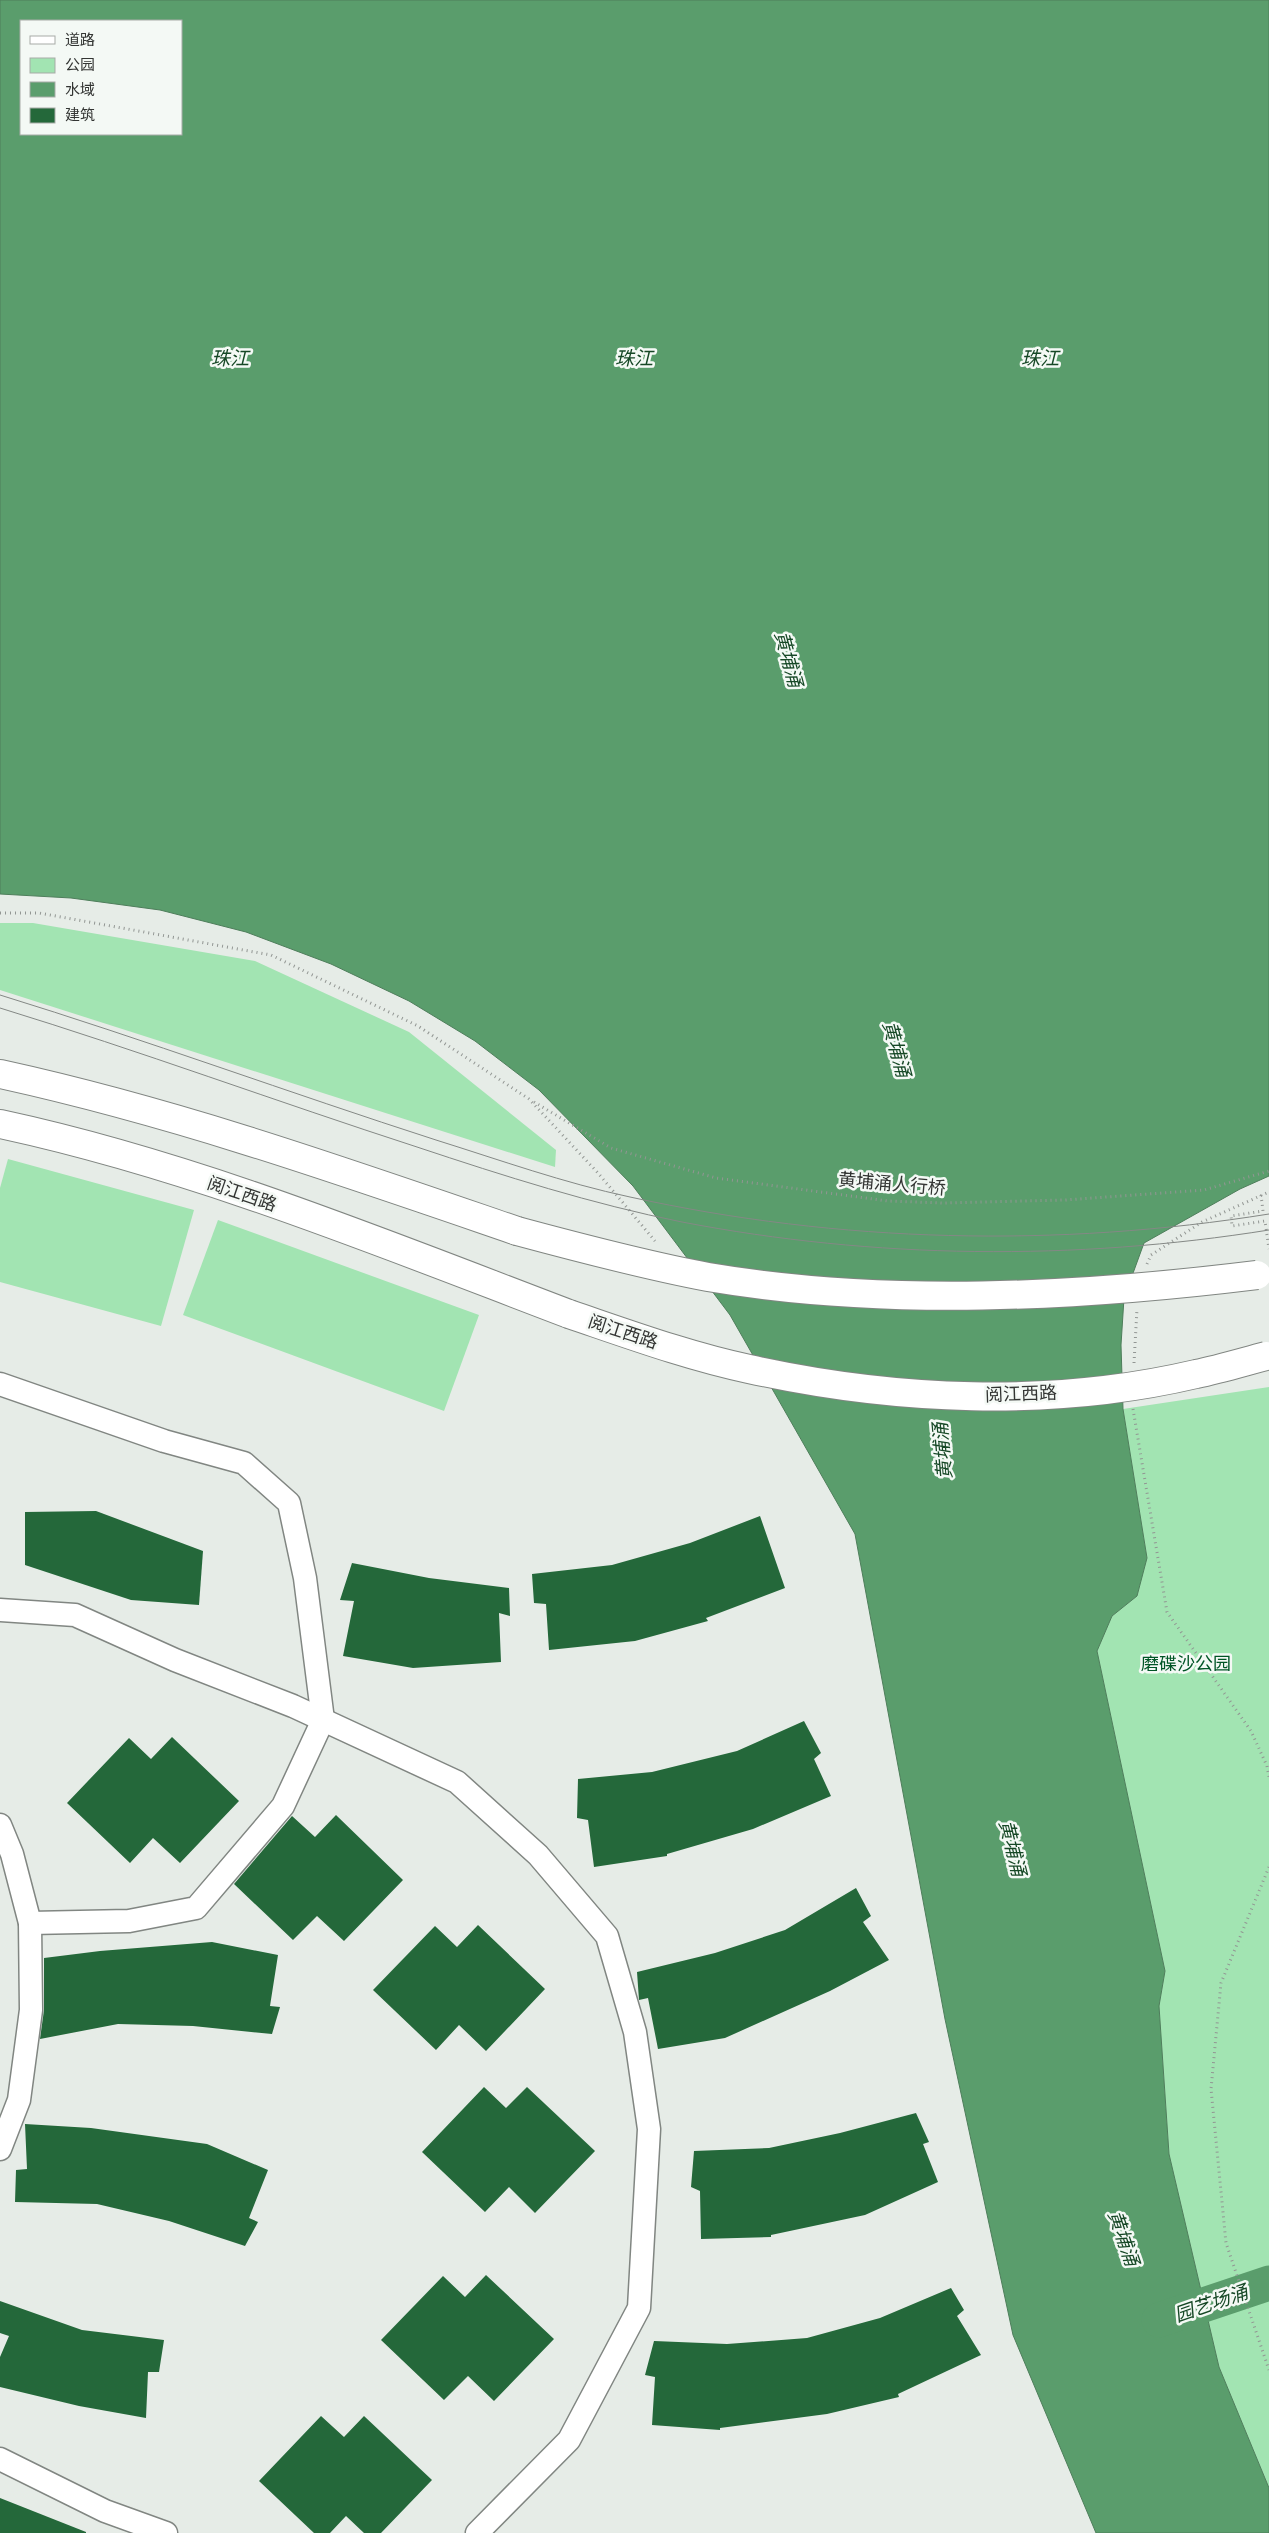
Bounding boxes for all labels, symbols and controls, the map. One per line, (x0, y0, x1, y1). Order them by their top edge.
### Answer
legend (20, 20, 182, 135)
text: 道路 (65, 29, 95, 49)
text: 公园 (65, 54, 95, 74)
text: 水域 (65, 79, 95, 99)
text: 建筑 (65, 104, 95, 124)
water label: 珠江 (211, 345, 251, 371)
water label: 珠江 (615, 345, 655, 371)
water label: 珠江 (1021, 345, 1061, 371)
water label: 黄埔涌 (769, 628, 809, 692)
water label: 黄埔涌 (877, 1018, 917, 1082)
street label: 黄埔涌人行桥 (837, 1166, 947, 1200)
street label: 阅江西路 (204, 1170, 280, 1216)
street label: 阅江西路 (585, 1309, 661, 1354)
street label: 阅江西路 (985, 1380, 1057, 1406)
water label: 黄埔涌 (926, 1419, 957, 1481)
park label: 磨碟沙公园 (1141, 1651, 1231, 1675)
water label: 黄埔涌 (993, 1817, 1033, 1881)
water label: 黄埔涌 (1102, 2207, 1146, 2271)
water label: 园艺场涌 (1171, 2278, 1253, 2328)

